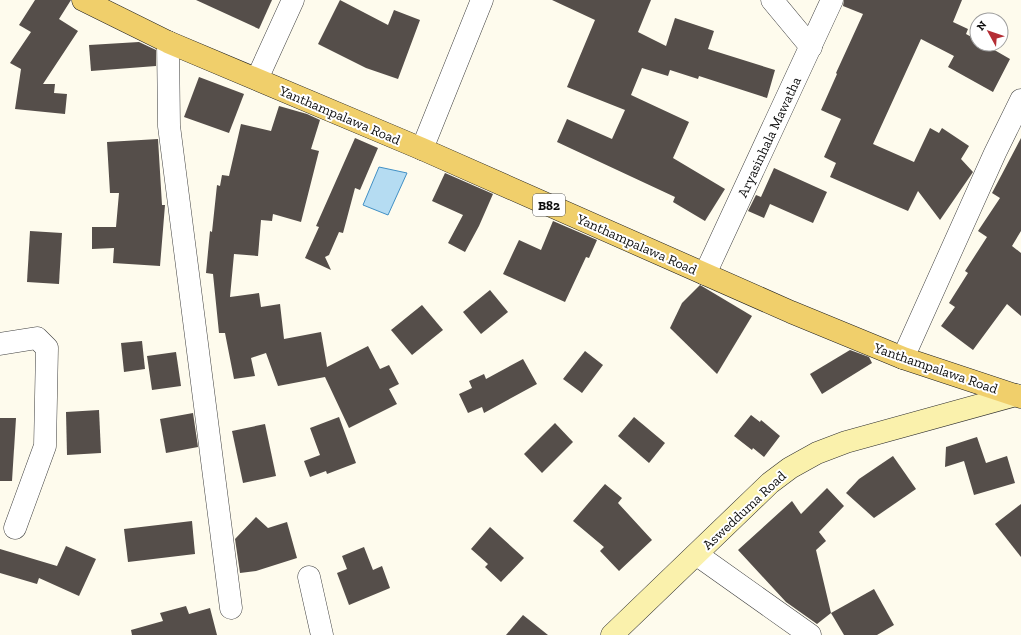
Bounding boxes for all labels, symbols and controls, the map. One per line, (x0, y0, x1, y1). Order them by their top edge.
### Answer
north arrow (969, 12, 1009, 52)
text: N (974, 18, 990, 33)
street label: Aryasinhala Mawatha (734, 74, 805, 200)
street label: Yanthampalawa Road (276, 82, 403, 149)
road number: B82 (533, 194, 565, 216)
street label: Yanthampalawa Road (573, 210, 700, 279)
street label: Yanthampalawa Road (871, 339, 1000, 398)
street label: Aswedduma Road (699, 467, 790, 553)

